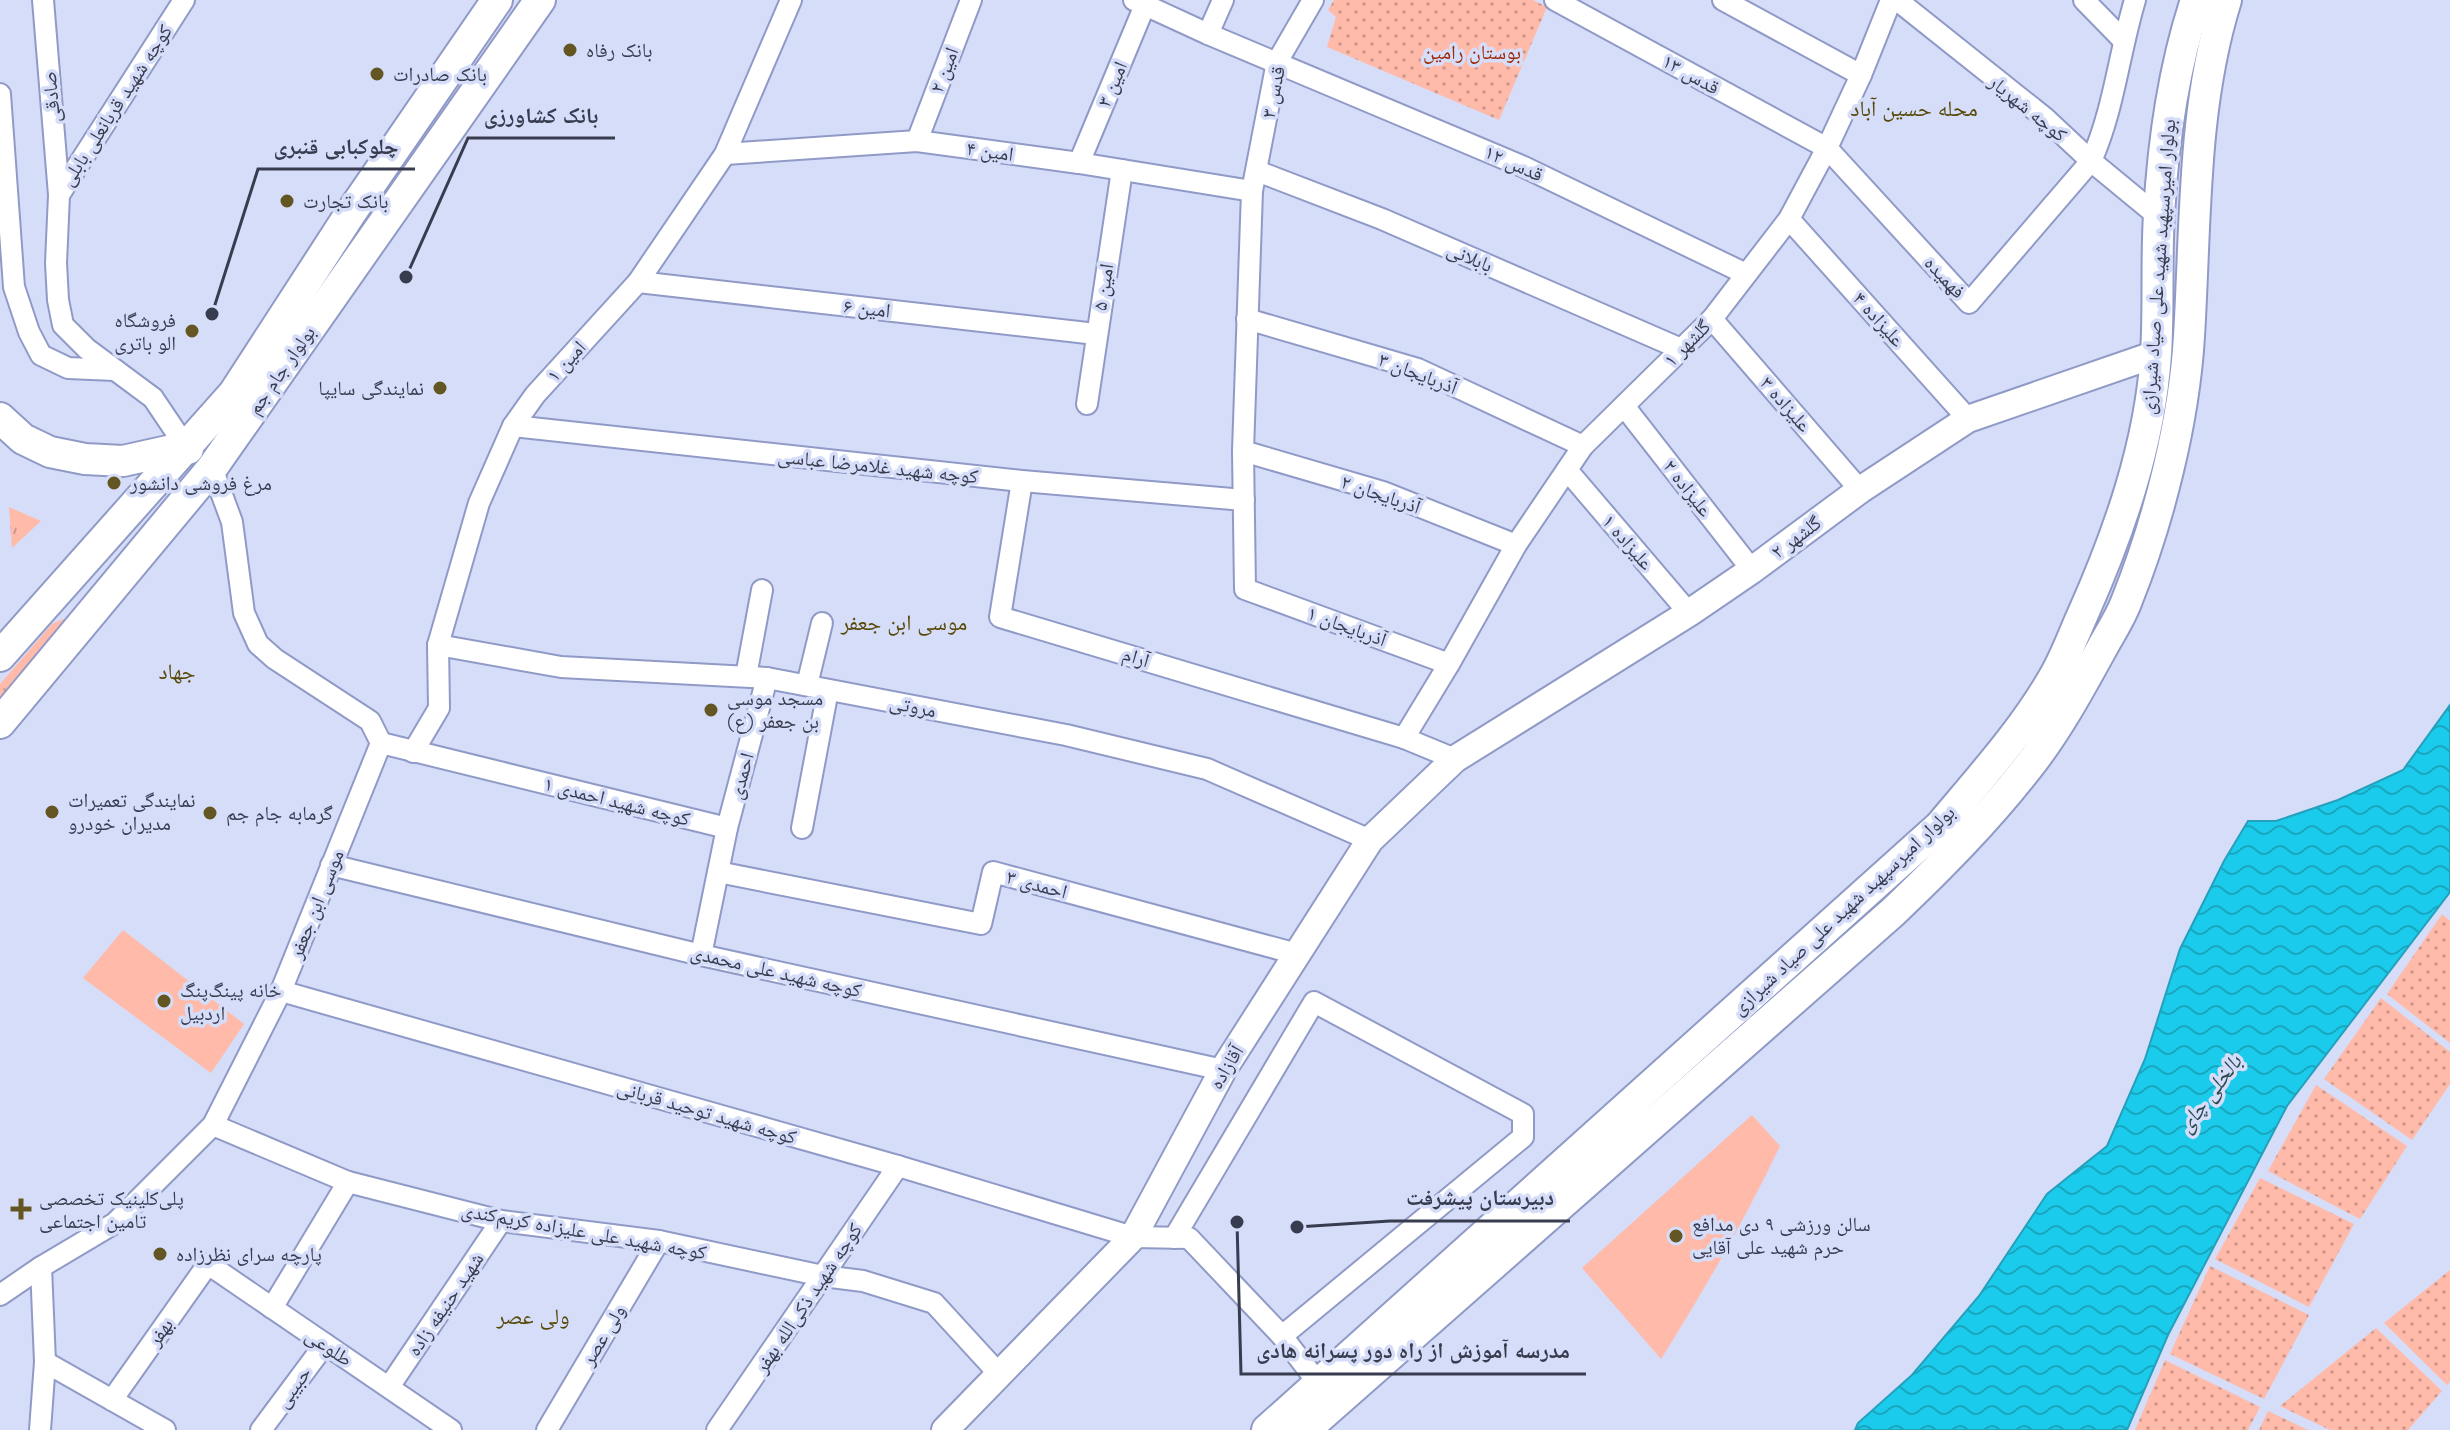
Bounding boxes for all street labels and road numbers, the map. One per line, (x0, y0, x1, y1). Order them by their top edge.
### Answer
street label: کوچه شهید قربانعلی بابلی (54, 19, 177, 190)
street label: امین ۲ (923, 43, 964, 96)
street label: قدس ۱۳ (1658, 48, 1724, 99)
street label: امین ۳ (1091, 57, 1132, 110)
street label: قدس ۳ (1255, 64, 1290, 120)
street label: کوچه شهریار (1983, 68, 2072, 147)
street label: صادقی (36, 70, 65, 124)
street label: بولوار امیرسپهبد شهید علی صیاد شیرازی (2135, 118, 2180, 416)
street label: امین ۴ (965, 135, 1015, 166)
street label: قدس ۱۲ (1481, 139, 1547, 186)
street label: بابلانی (1443, 236, 1497, 277)
street label: فهمیده (1919, 250, 1971, 303)
street label: امین ۵ (1086, 262, 1119, 312)
street label: علیزاده ۴ (1848, 286, 1911, 352)
street label: امین ۶ (842, 293, 892, 322)
street label: گلشهر ۱ (1658, 314, 1716, 371)
street label: بولوار جام جم (241, 320, 322, 420)
street label: امین ۱ (541, 335, 591, 387)
street label: آذربایجان ۳ (1375, 346, 1462, 399)
street label: علیزاده ۳ (1755, 371, 1817, 437)
street label: کوچه شهید غلامرضا عباسی (777, 443, 980, 488)
street label: علیزاده ۲ (1658, 454, 1719, 521)
street label: آذربایجان ۲ (1338, 468, 1425, 519)
street label: علیزاده ۱ (1597, 509, 1659, 575)
street label: گلشهر ۲ (1766, 510, 1826, 564)
street label: آذربایجان ۱ (1304, 600, 1391, 652)
street label: آرام (1119, 641, 1154, 675)
street label: مروتی (888, 689, 939, 722)
street label: احمدی (722, 750, 759, 802)
street label: کوچه شهید احمدی ۱ (541, 770, 693, 831)
street label: بولوار امیرسپهبد شهید علی صیاد شیرازی (1726, 799, 1960, 1020)
street label: موسی ابن جعفر (282, 846, 349, 963)
street label: احمدی ۳ (1004, 863, 1070, 904)
street label: کوچه شهید علی محمدی (688, 939, 864, 1002)
street label: آقازاده (1203, 1039, 1249, 1093)
street label: کوچه شهید توحید قربانی (615, 1074, 800, 1149)
street label: کوچه شهید علی علیزاده کریم‌کندی (459, 1197, 709, 1266)
street label: کوچه شهید ذکی‌الله بهفر (748, 1218, 867, 1378)
street label: شهید حنیفه زاده (401, 1247, 488, 1360)
street label: ولی عصر (574, 1300, 630, 1371)
street label: بهفر (140, 1313, 178, 1352)
street label: طلوعی (301, 1322, 358, 1371)
street label: حبیبی (269, 1361, 316, 1412)

